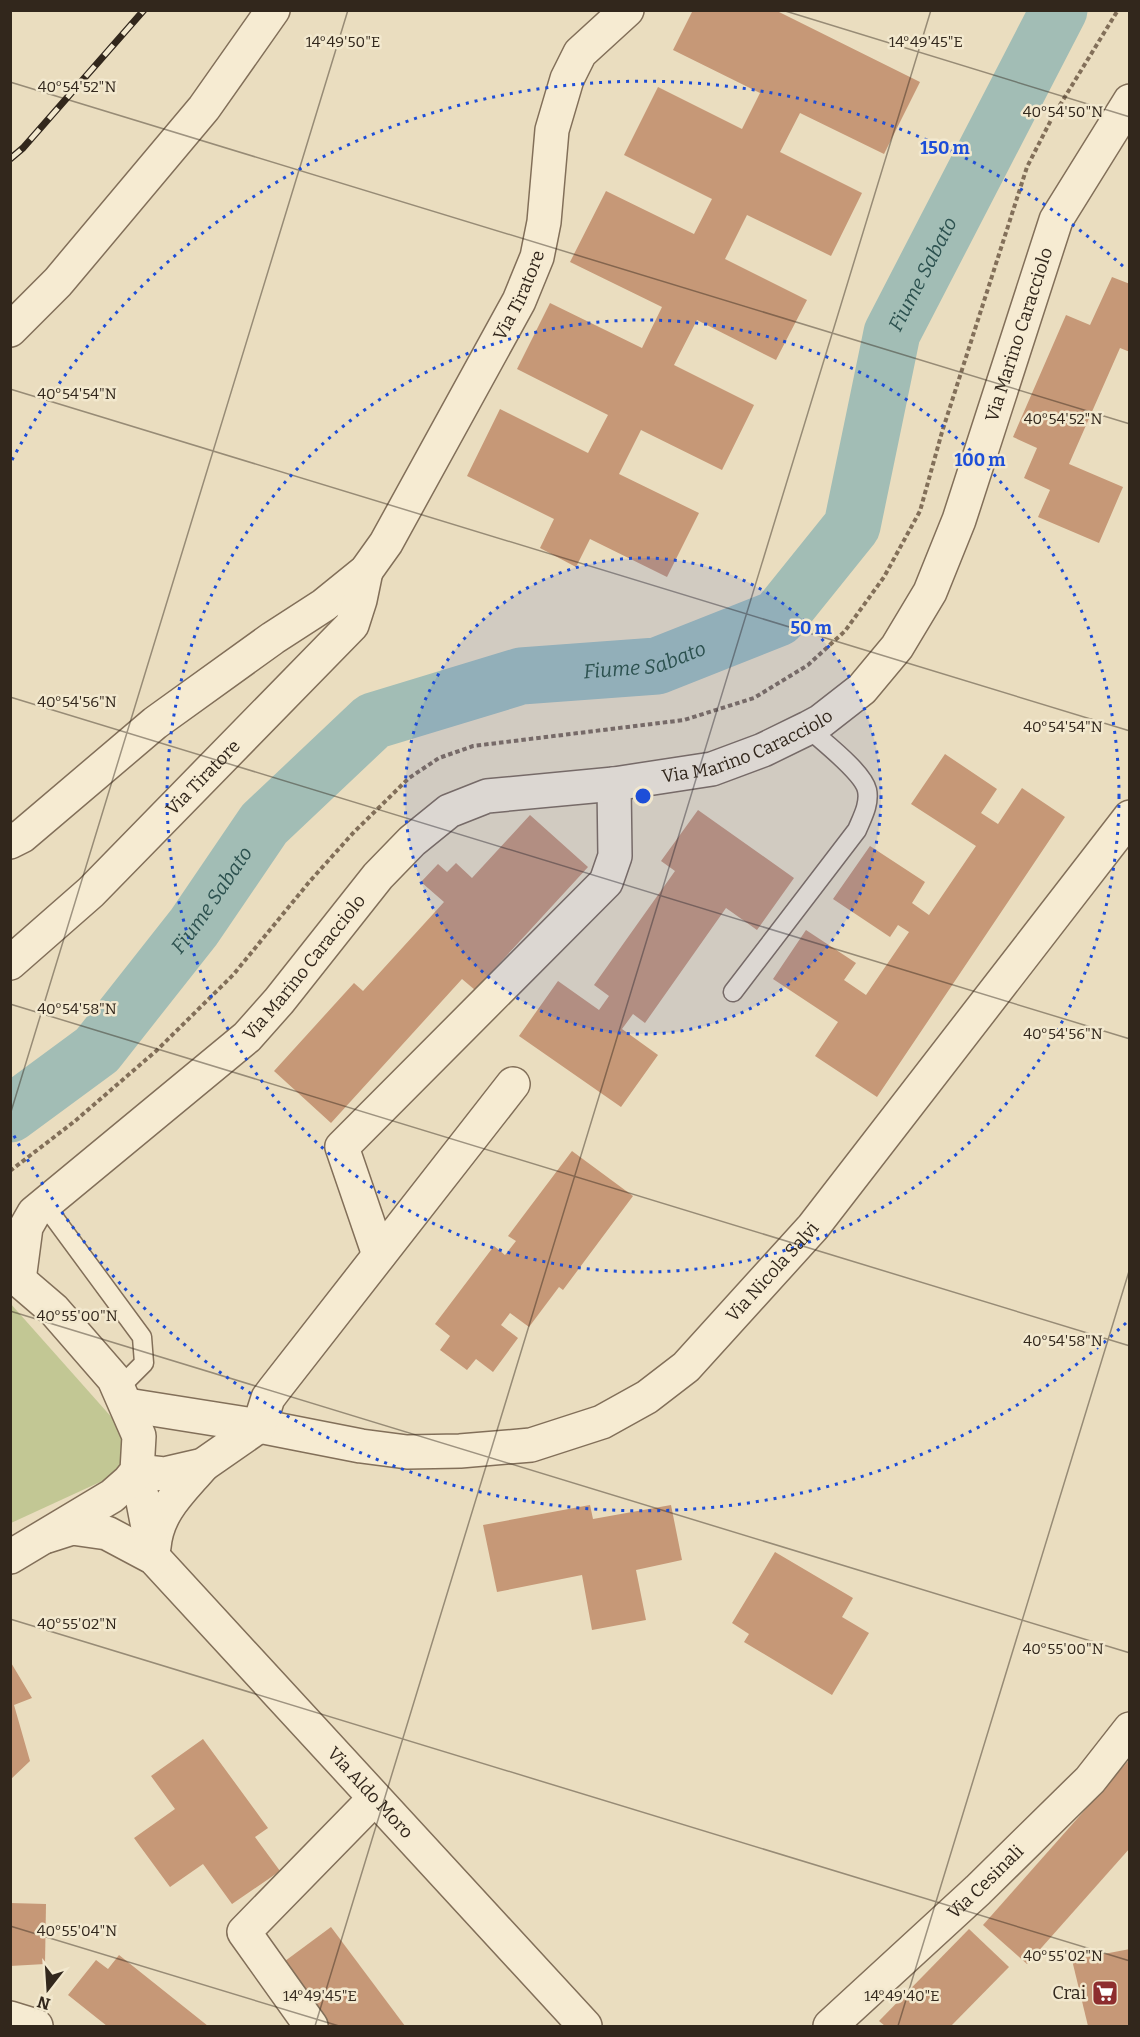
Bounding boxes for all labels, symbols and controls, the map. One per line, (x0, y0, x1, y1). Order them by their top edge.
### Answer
text: 14°49'50"E (306, 33, 380, 51)
text: 14°49'45"E (889, 33, 963, 51)
text: 40°54'52"N (38, 78, 116, 96)
text: 40°54'50"N (1023, 103, 1103, 121)
text: 150 m (920, 137, 970, 159)
water label: Fiume Sabato (883, 213, 962, 335)
street label: Via Marino Caracciolo (980, 245, 1057, 425)
street label: Via Tiratore (489, 249, 549, 344)
text: 40°54'54"N (37, 385, 117, 403)
text: 40°54'52"N (1024, 410, 1102, 428)
text: 100 m (954, 449, 1006, 471)
text: 50 m (790, 617, 832, 639)
water label: Fiume Sabato (583, 636, 709, 683)
text: 40°54'56"N (37, 693, 117, 711)
street label: Via Marino Caracciolo (660, 705, 837, 788)
text: 40°54'54"N (1023, 718, 1103, 736)
street label: Via Tiratore (161, 735, 245, 820)
centre of rings (633, 786, 653, 806)
water label: Fiume Sabato (166, 842, 257, 958)
street label: Via Marino Caracciolo (238, 890, 370, 1045)
text: 40°54'58"N (37, 1000, 117, 1018)
text: 40°54'56"N (1023, 1025, 1103, 1043)
street label: Via Nicola Salvi (721, 1218, 824, 1326)
text: 40°55'00"N (36, 1307, 118, 1325)
text: 40°54'58"N (1023, 1332, 1103, 1350)
text: 40°55'02"N (37, 1615, 117, 1633)
text: 40°55'00"N (1022, 1640, 1104, 1658)
street label: Via Aldo Moro (323, 1742, 418, 1843)
street label: Via Cesinali (943, 1840, 1028, 1923)
text: 40°55'04"N (37, 1922, 117, 1940)
text: 40°55'02"N (1023, 1947, 1103, 1965)
north arrow (18, 1959, 78, 2019)
supermarket icon: Crai (1090, 1978, 1120, 2008)
place label: Crai (1052, 1982, 1086, 2004)
text: 14°49'45"E (283, 1987, 357, 2005)
text: 14°49'40"E (864, 1987, 940, 2005)
text: N (35, 1992, 52, 2014)

